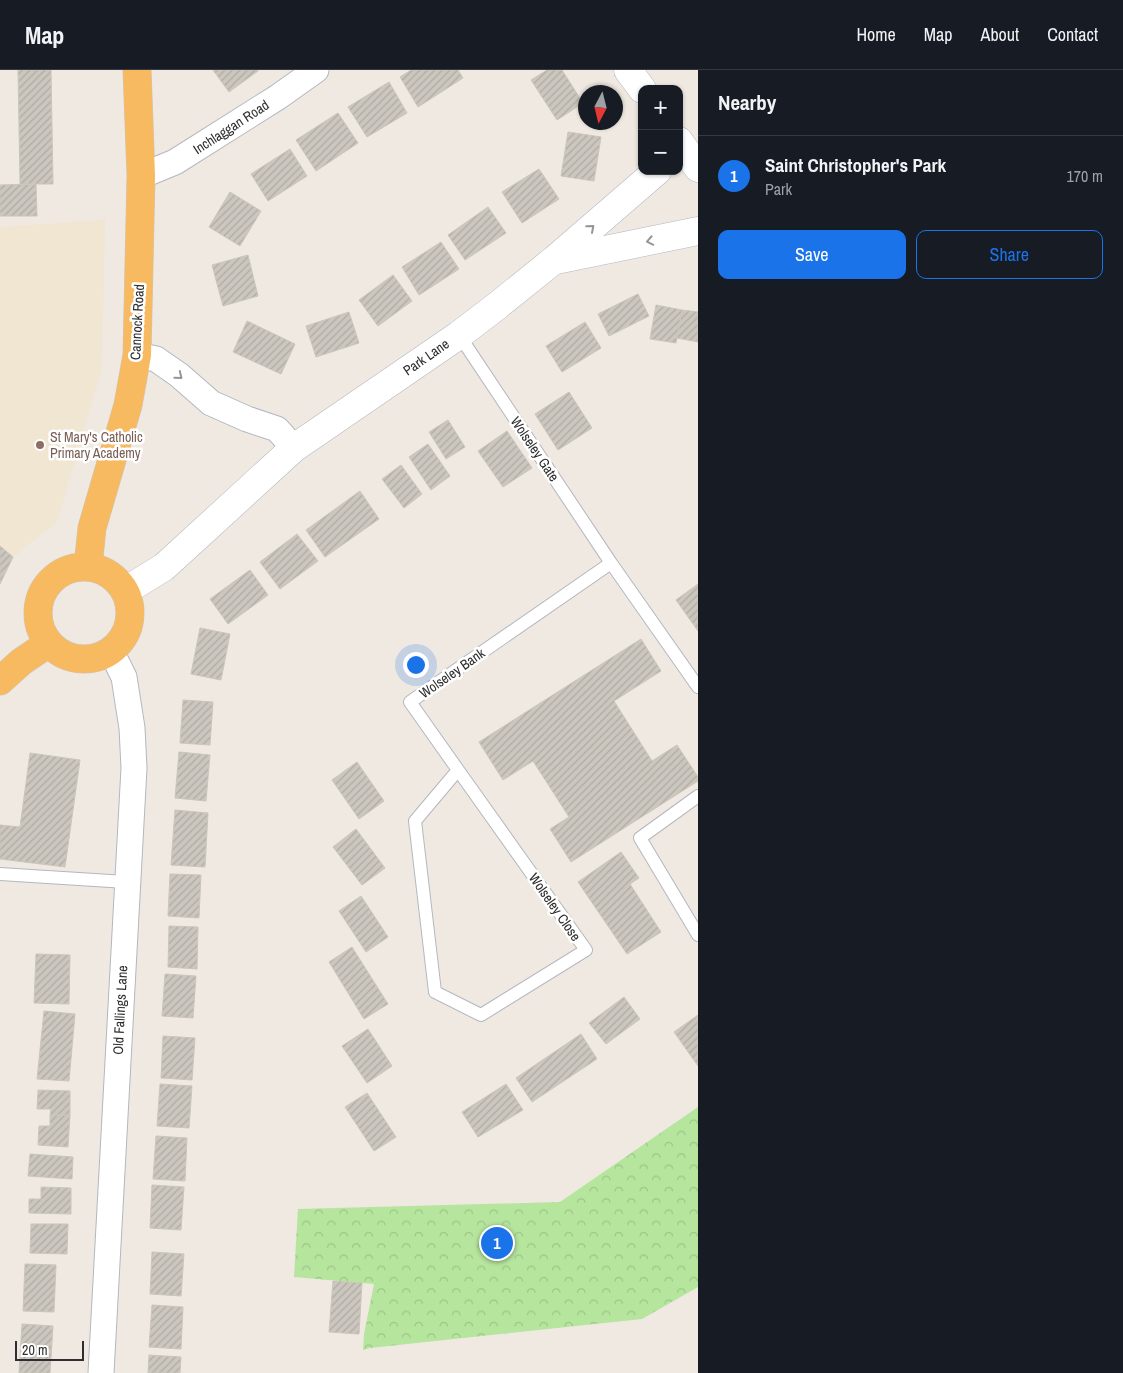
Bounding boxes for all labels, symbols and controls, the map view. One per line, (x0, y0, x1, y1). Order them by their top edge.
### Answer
text: Map (25, 19, 64, 51)
text: Home (856, 22, 896, 47)
text: Map (924, 22, 953, 47)
text: About (981, 22, 1019, 47)
text: Contact (1047, 22, 1098, 47)
north arrow (578, 85, 623, 130)
map controls (638, 85, 683, 175)
button: + (638, 85, 683, 130)
text: Nearby (718, 88, 776, 117)
street label: Inchlaggan Road (190, 96, 272, 158)
button: − (638, 130, 683, 175)
text: Saint Christopher's Park (765, 152, 946, 178)
text: 1 (730, 165, 738, 187)
text: 170 m (1067, 165, 1103, 187)
text: Park (765, 178, 792, 200)
one-way arrow (586, 225, 595, 234)
button: Save (718, 230, 906, 279)
button: Share (916, 230, 1103, 279)
one-way arrow (646, 235, 655, 245)
street label: Cannock Road (126, 284, 148, 360)
street label: Park Lane (399, 335, 453, 379)
one-way arrow (173, 370, 182, 378)
street label: Wolseley Gate (507, 413, 563, 485)
place label: St Mary's Catholic Primary Academy (50, 428, 143, 462)
marker: St Mary's Catholic Primary Academy (34, 439, 46, 451)
street label: Wolseley Bank (416, 644, 488, 702)
your location (403, 652, 429, 678)
street label: Wolseley Close (525, 870, 585, 944)
street label: Old Fallings Lane (109, 965, 131, 1055)
pin: 1 (481, 1224, 513, 1262)
scale bar (15, 1338, 84, 1361)
text: 20 m (22, 1341, 48, 1359)

